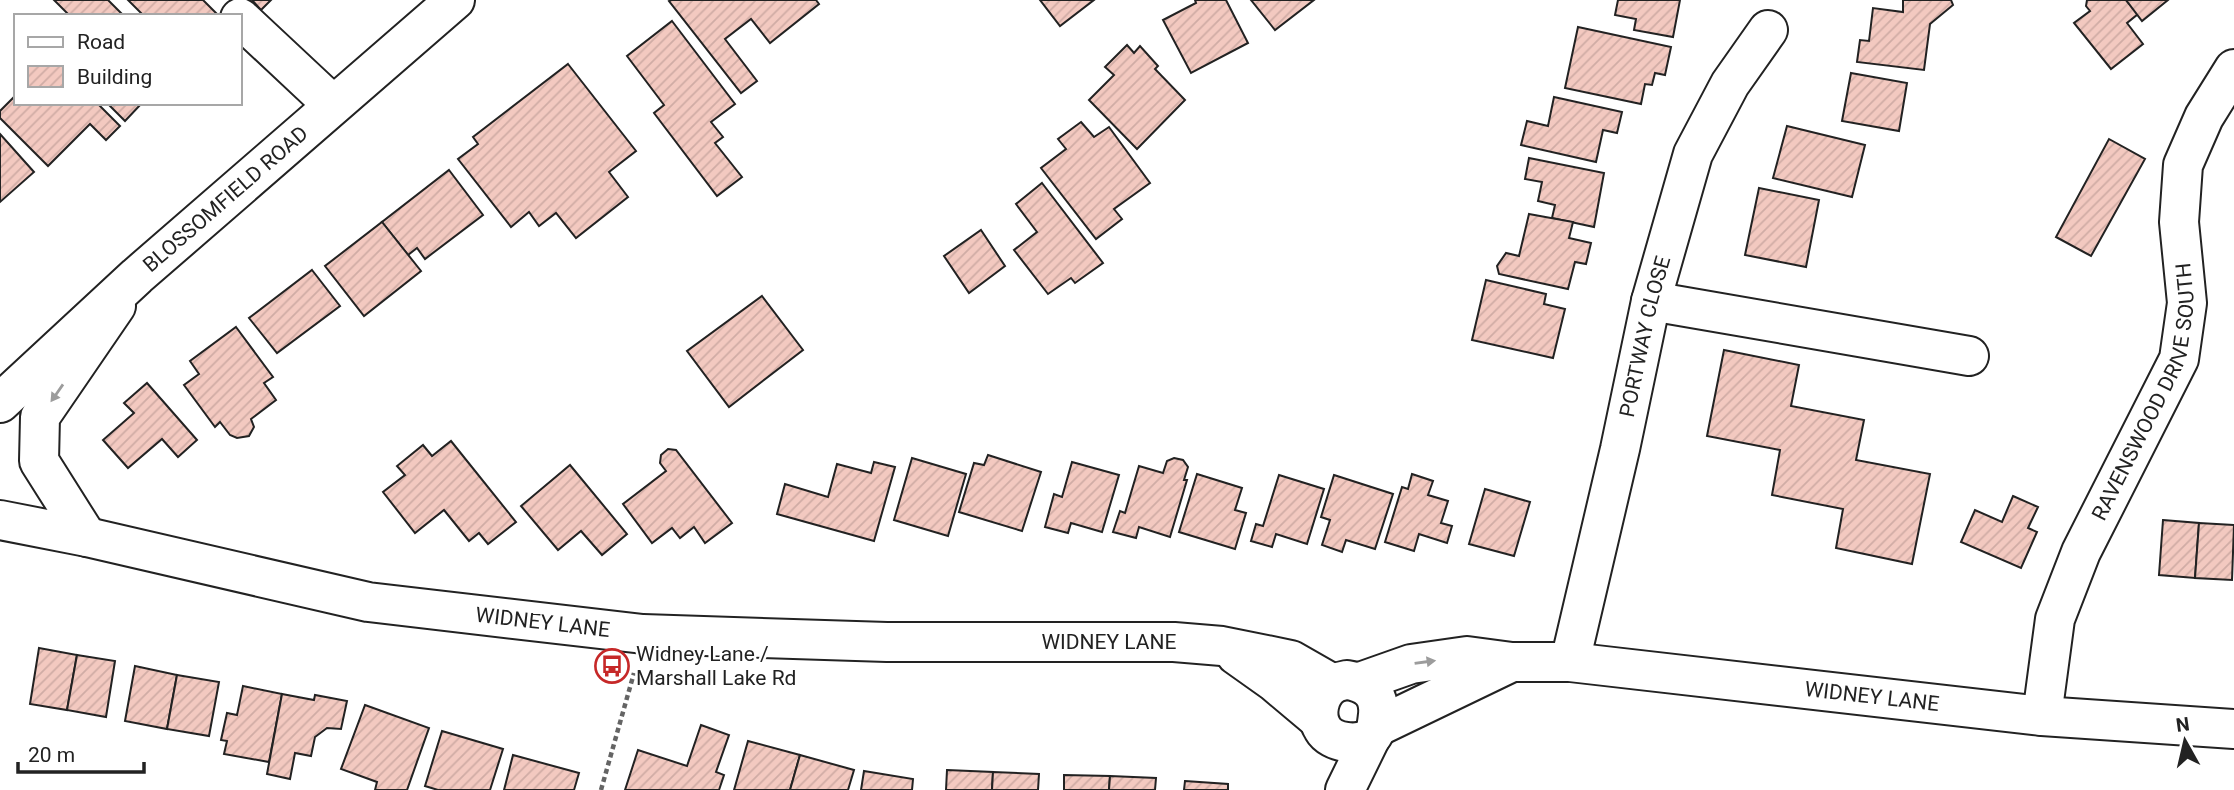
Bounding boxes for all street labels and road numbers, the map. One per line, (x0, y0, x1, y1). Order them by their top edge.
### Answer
street label: BLOSSOMFIELD ROAD (138, 121, 313, 277)
street label: PORTWAY CLOSE (1615, 253, 1675, 419)
street label: RAVENSWOOD DRIVE SOUTH (2087, 262, 2199, 524)
street label: WIDNEY LANE (474, 603, 611, 642)
street label: WIDNEY LANE (1041, 630, 1177, 654)
street label: WIDNEY LANE (1804, 677, 1940, 716)

